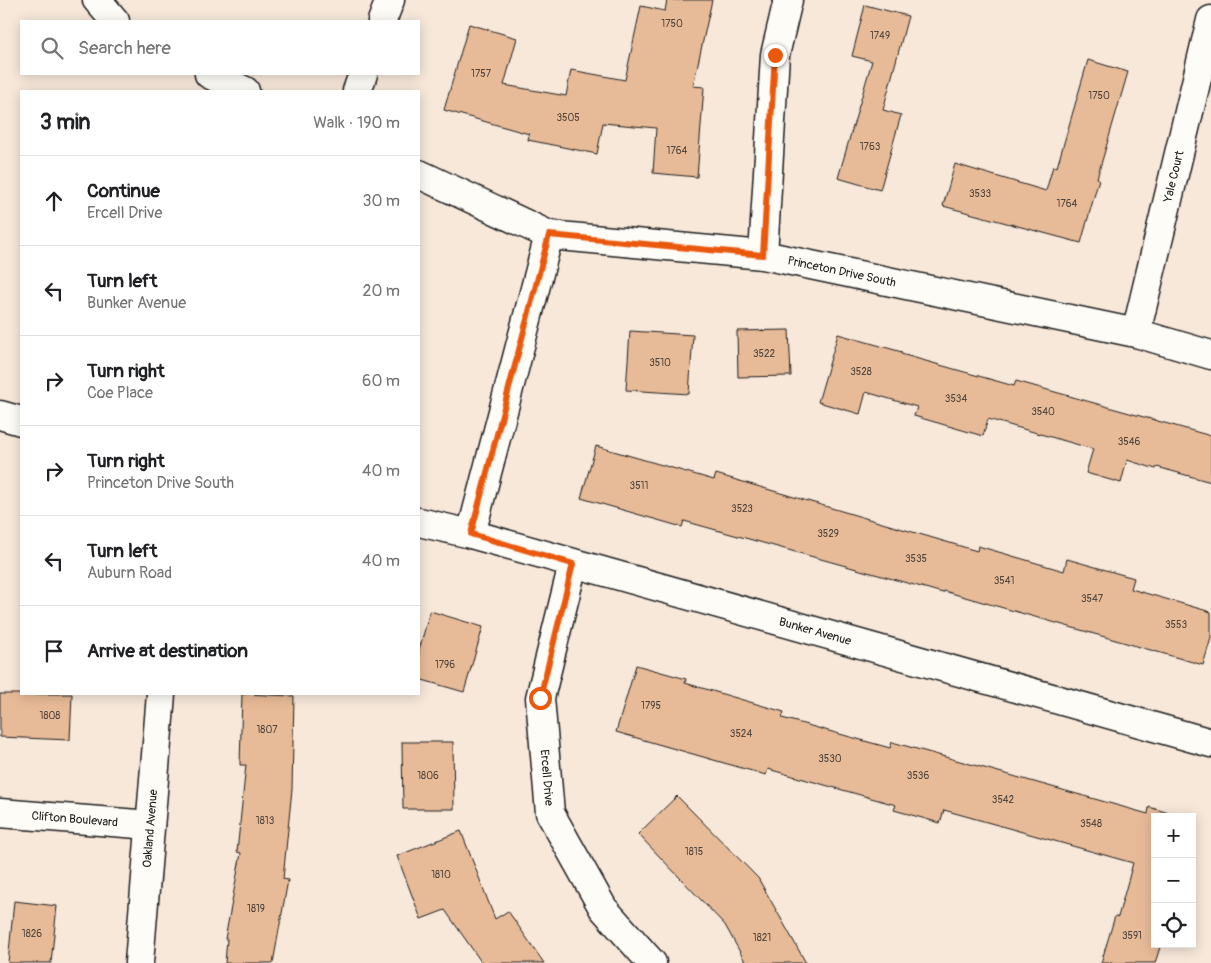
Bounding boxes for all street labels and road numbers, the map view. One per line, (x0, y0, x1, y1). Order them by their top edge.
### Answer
street label: Yale Court (1160, 149, 1187, 205)
street label: Princeton Drive South (786, 253, 898, 290)
street label: Bunker Avenue (777, 614, 853, 649)
street label: Ercell Drive (537, 749, 557, 807)
street label: Oakland Avenue (139, 789, 161, 868)
street label: Clifton Boulevard (31, 808, 119, 830)

